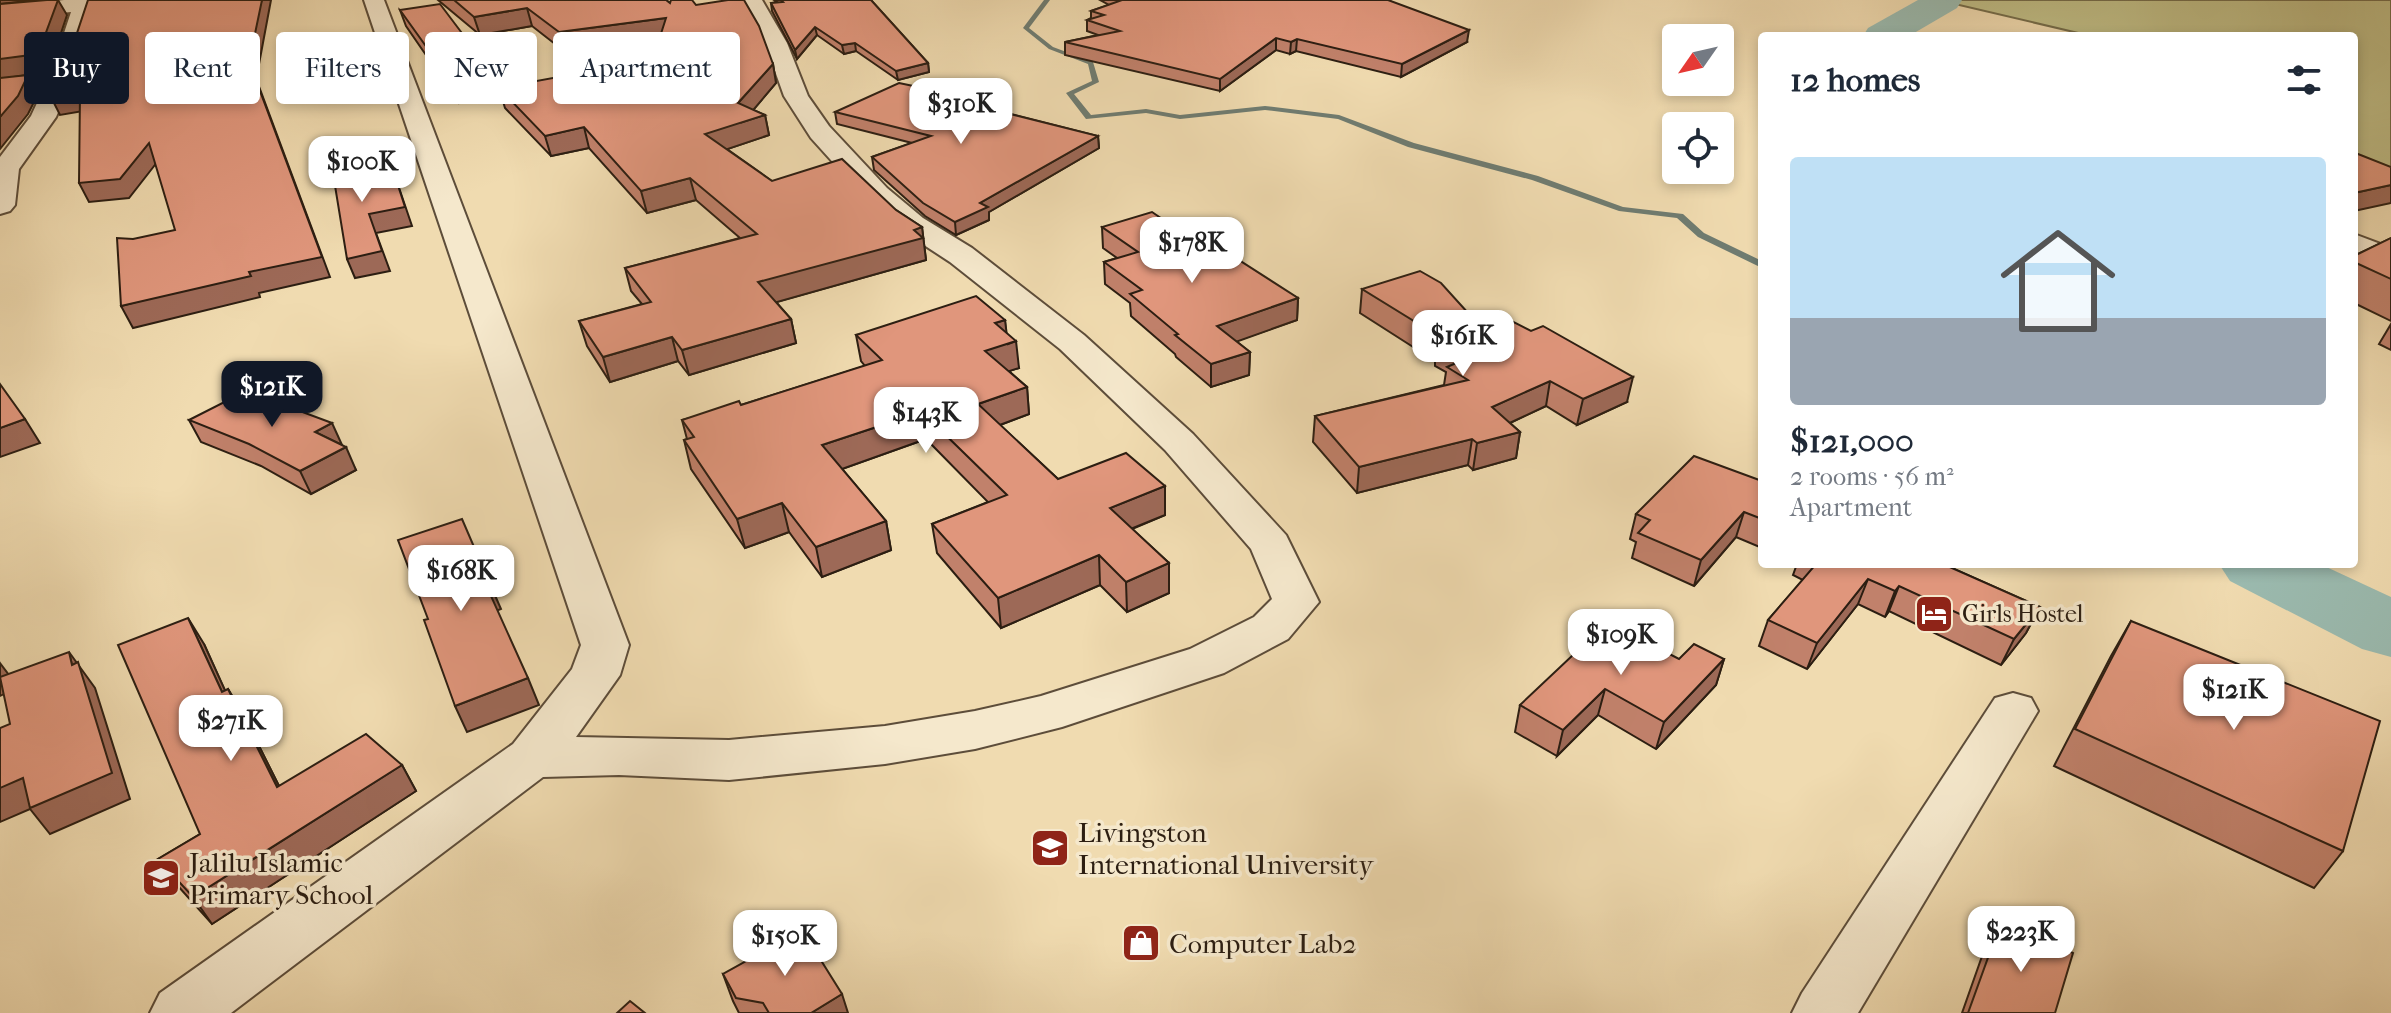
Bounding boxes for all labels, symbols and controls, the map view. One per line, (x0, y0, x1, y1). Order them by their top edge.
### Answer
north arrow (1662, 24, 1734, 96)
map controls (1662, 24, 1734, 184)
chip: Buy (24, 32, 129, 104)
chip: Rent (145, 32, 260, 104)
chip: Filters (276, 32, 409, 104)
chip: New (425, 32, 537, 104)
chip: Apartment (553, 32, 740, 104)
icon: filters (2282, 58, 2326, 102)
text: 12 homes (1790, 60, 1920, 100)
pin: $310K (905, 78, 1017, 146)
text: $310K (927, 88, 995, 119)
button: locate (1662, 112, 1734, 184)
pin: $100K (306, 136, 418, 204)
text: $100K (326, 146, 398, 177)
icon: home (1986, 209, 2130, 353)
pin: $178K (1136, 217, 1248, 285)
text: $178K (1158, 227, 1226, 258)
pin: $161K (1407, 310, 1519, 378)
text: $161K (1430, 320, 1496, 351)
pin: $121K (216, 361, 328, 429)
text: $121K (239, 371, 305, 402)
pin: $143K (870, 387, 982, 455)
text: $143K (892, 397, 960, 428)
text: $121,000 (1790, 421, 1914, 461)
text: 2 rooms · 56 m² (1790, 461, 1954, 492)
text: Apartment (1790, 492, 1912, 523)
pin: $168K (405, 545, 517, 613)
text: $168K (426, 555, 496, 586)
hotel icon: Girls Hostel (1913, 593, 1955, 635)
place label: Girls Hostel (1962, 600, 2084, 628)
pin: $109K (1565, 609, 1677, 677)
text: $109K (1586, 619, 1656, 650)
pin: $121K (2178, 664, 2290, 732)
text: $121K (2201, 674, 2267, 705)
pin: $271K (175, 695, 287, 763)
text: $271K (197, 705, 265, 736)
place label: Livingston International University (1078, 816, 1374, 881)
school or university icon: Livingston International University (1029, 827, 1071, 869)
place label: Jalilu Islamic Primary School (187, 846, 374, 911)
school or university icon: Jalilu Islamic Primary School (140, 857, 182, 899)
pin: $223K (1965, 906, 2077, 974)
pin: $150K (729, 910, 841, 978)
text: $223K (1986, 916, 2056, 947)
text: $150K (751, 920, 819, 951)
shop icon: Computer Lab2 (1120, 922, 1162, 964)
place label: Computer Lab2 (1169, 927, 1357, 960)

